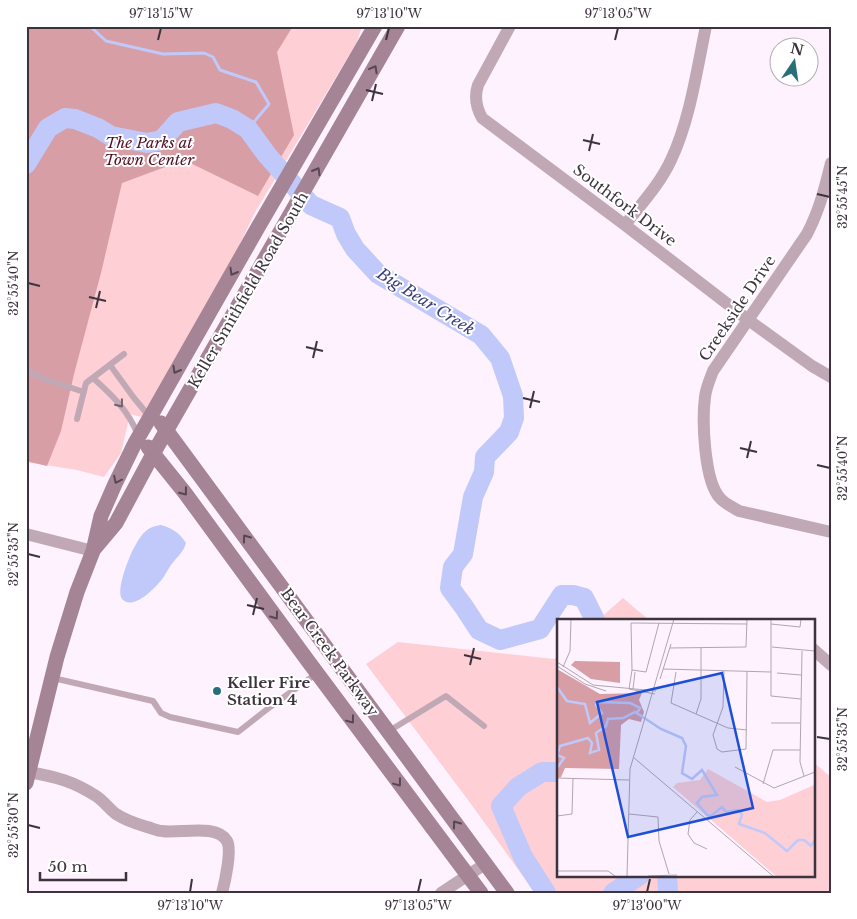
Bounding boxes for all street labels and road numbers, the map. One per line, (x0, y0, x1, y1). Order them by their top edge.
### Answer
street label: Southfork Drive (569, 160, 681, 250)
street label: Keller Smithfield Road South (184, 188, 312, 392)
street label: Creekside Drive (695, 252, 779, 364)
street label: Bear Creek Parkway (277, 584, 383, 720)

